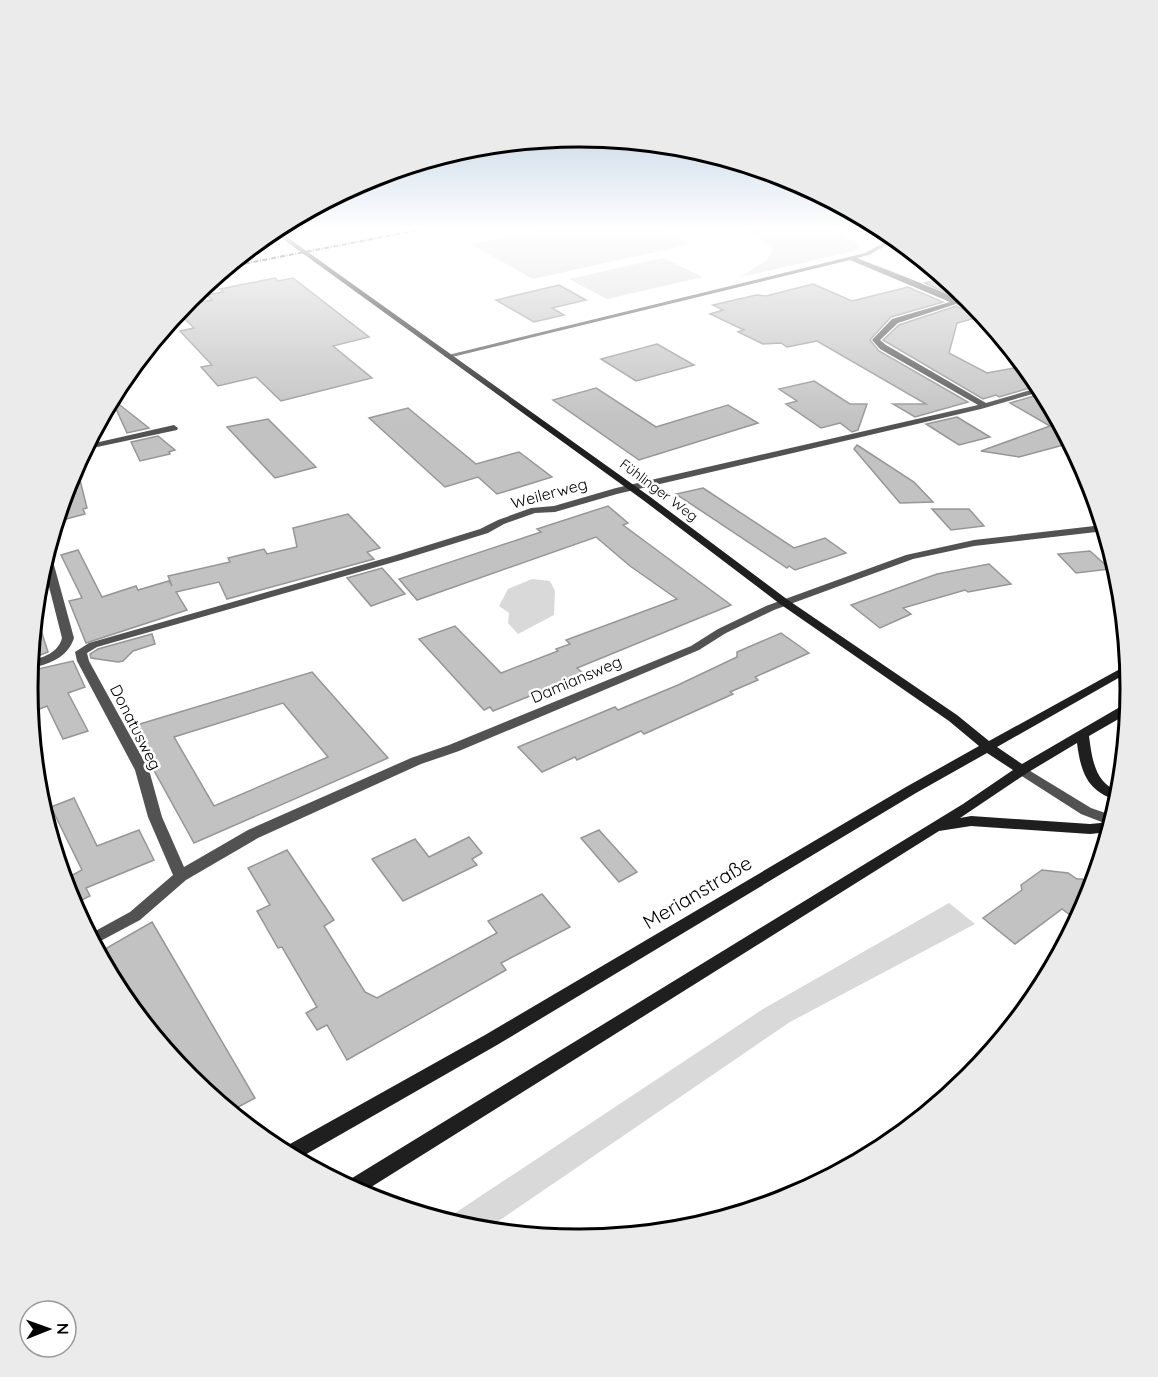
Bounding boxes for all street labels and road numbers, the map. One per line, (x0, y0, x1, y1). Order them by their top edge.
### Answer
street label: Fühlinger Weg (616, 455, 702, 525)
street label: Weilerweg (509, 473, 589, 513)
street label: Damiansweg (528, 651, 624, 707)
street label: Donatusweg (106, 681, 166, 773)
street label: Merianstraße (638, 850, 756, 934)

